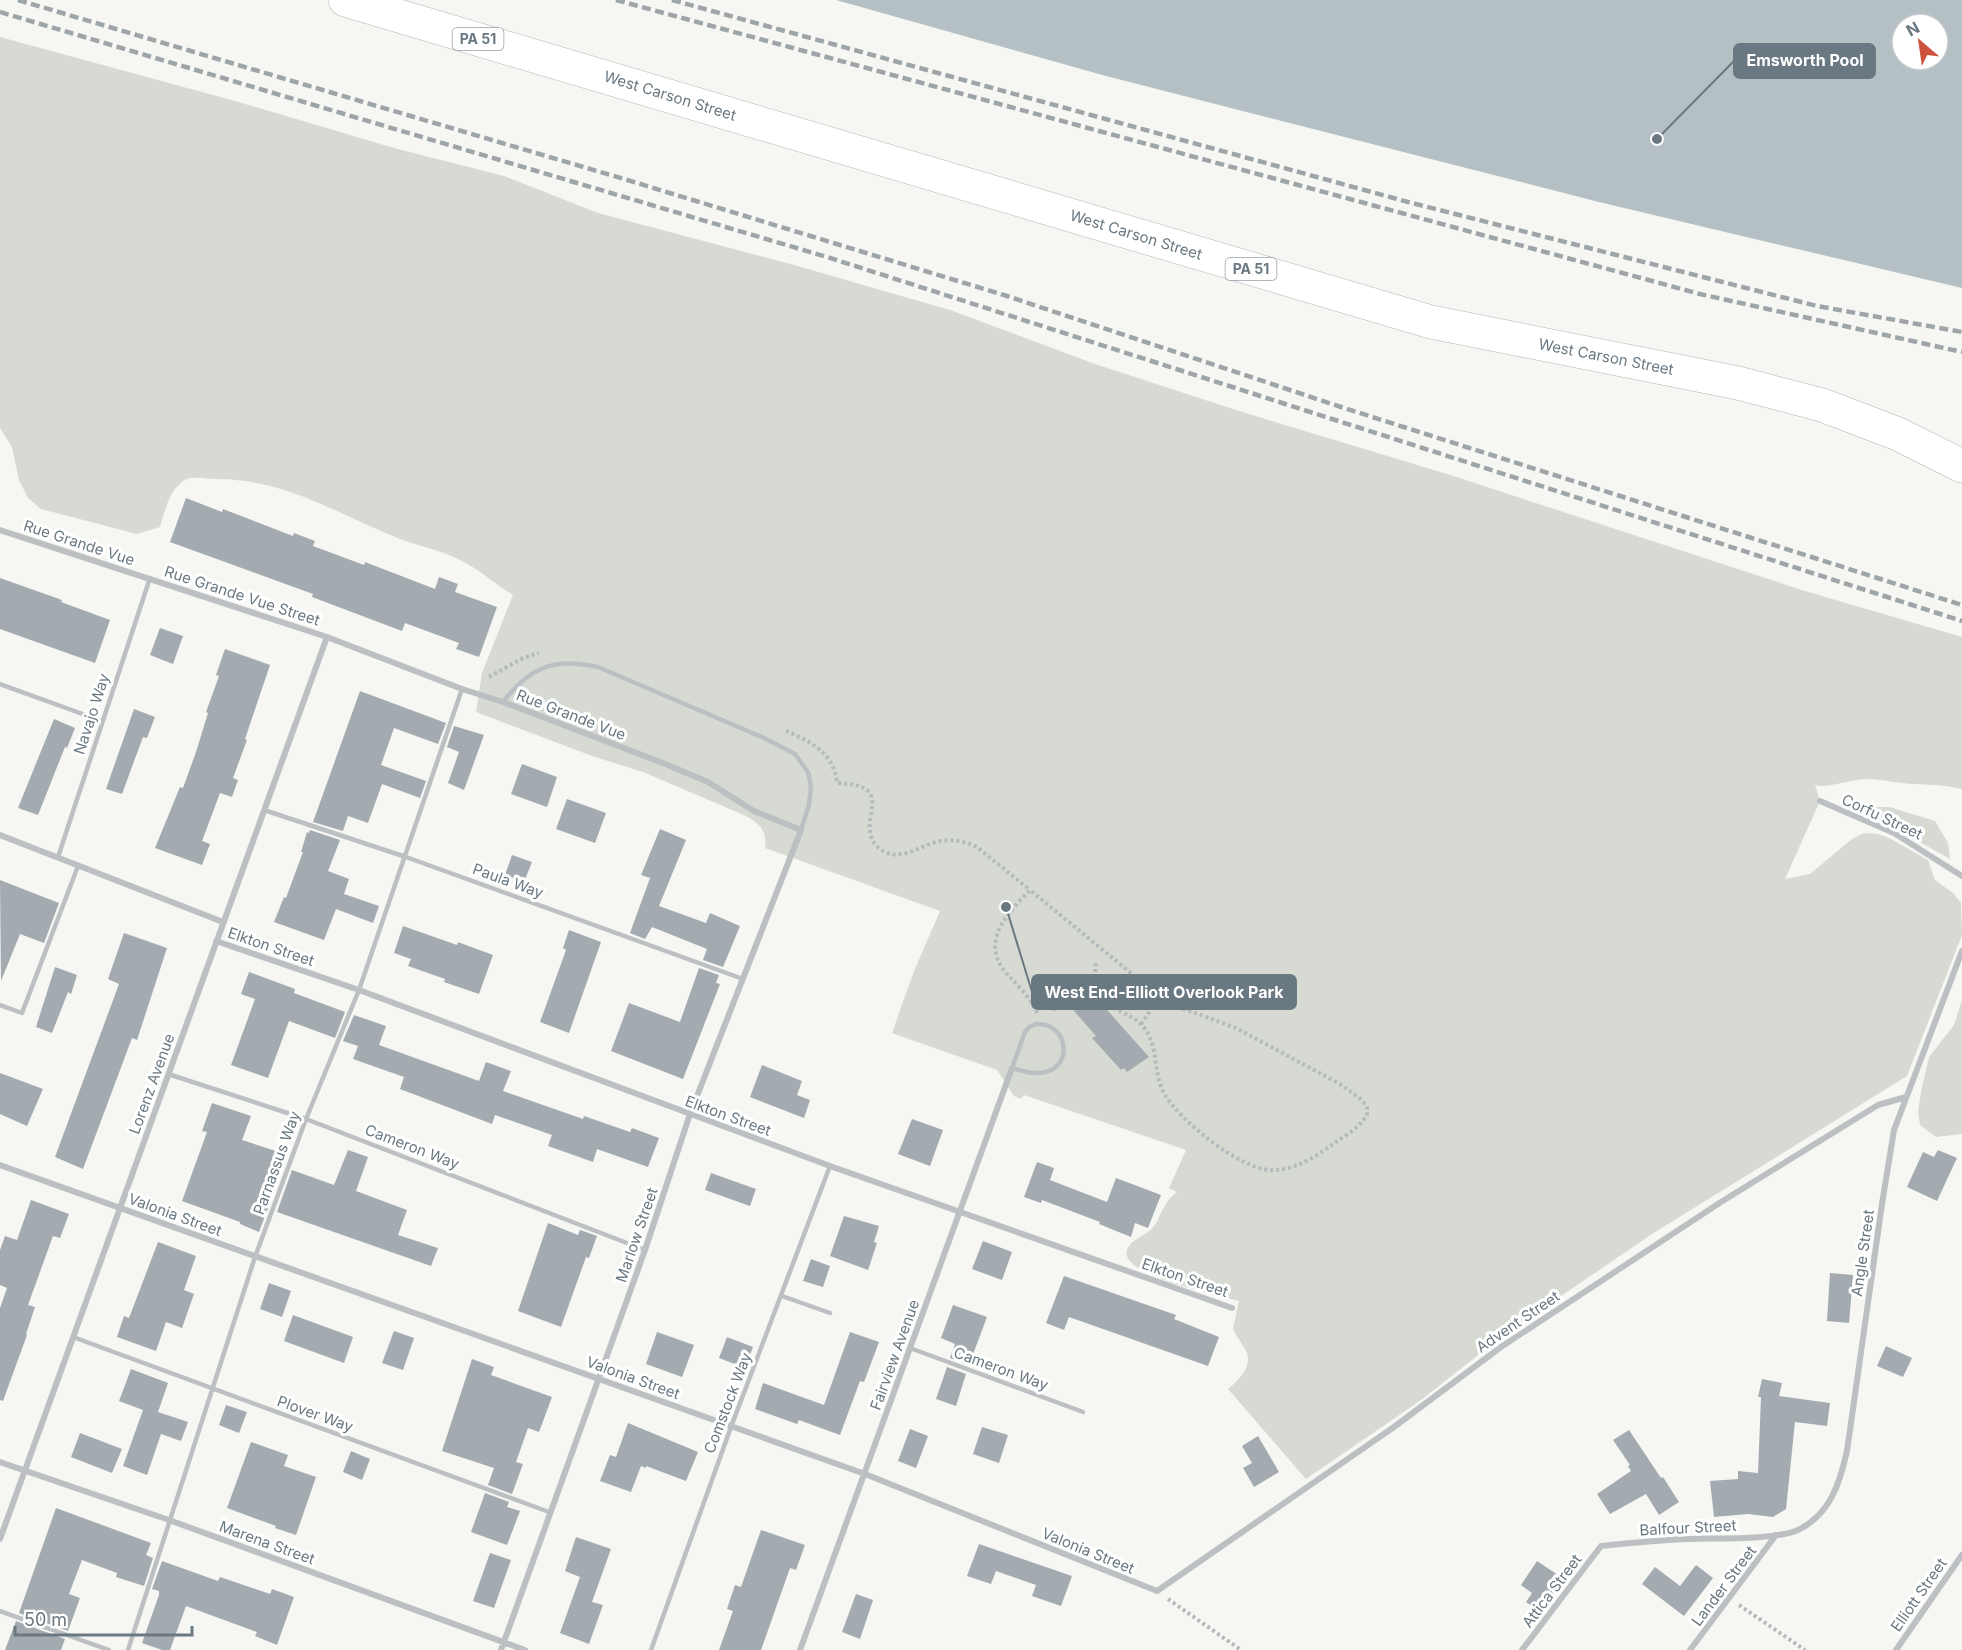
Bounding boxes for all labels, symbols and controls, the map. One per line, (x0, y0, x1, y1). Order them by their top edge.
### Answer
north arrow (1890, 12, 1950, 72)
text: N (1903, 17, 1923, 41)
road number: PA 51 (452, 28, 504, 50)
callout: Emsworth Pool (1734, 44, 1875, 78)
text: Emsworth Pool (1746, 50, 1864, 70)
street label: West Carson Street (602, 66, 739, 125)
street label: West Carson Street (1068, 205, 1205, 264)
road number: PA 51 (1226, 258, 1276, 280)
street label: West Carson Street (1537, 334, 1675, 379)
street label: Rue Grande Vue (21, 516, 137, 569)
street label: Rue Grande Vue Street (162, 561, 322, 630)
street label: Navajo Way (70, 671, 114, 757)
street label: Rue Grande Vue (514, 685, 629, 744)
street label: Corfu Street (1839, 790, 1926, 844)
street label: Paula Way (470, 859, 547, 902)
street label: Elkton Street (225, 923, 317, 970)
callout: West End-Elliott Overlook Park (1032, 975, 1296, 1009)
text: West End-Elliott Overlook Park (1044, 982, 1284, 1002)
street label: Lorenz Avenue (125, 1031, 179, 1137)
street label: Elkton Street (683, 1091, 774, 1140)
street label: Parnassus Way (249, 1108, 304, 1217)
street label: Cameron Way (362, 1120, 463, 1173)
street label: Marlow Street (611, 1185, 662, 1285)
street label: Valonia Street (126, 1189, 225, 1240)
street label: Angle Street (1847, 1208, 1878, 1297)
street label: Elkton Street (1139, 1254, 1231, 1301)
street label: Advent Street (1472, 1287, 1563, 1357)
street label: Fairview Avenue (866, 1297, 923, 1413)
street label: Cameron Way (951, 1343, 1052, 1395)
street label: Comstock Way (700, 1349, 756, 1456)
street label: Valonia Street (584, 1352, 683, 1403)
street label: Plover Way (275, 1391, 356, 1436)
street label: Balfour Street (1639, 1515, 1737, 1540)
street label: Marena Street (217, 1517, 317, 1569)
street label: Valonia Street (1039, 1523, 1137, 1578)
street label: Lander Street (1687, 1542, 1760, 1630)
street label: Attica Street (1518, 1550, 1585, 1631)
street label: Elliott Street (1886, 1554, 1951, 1635)
scale bar (15, 1599, 192, 1637)
text: 50 m (24, 1609, 67, 1630)

